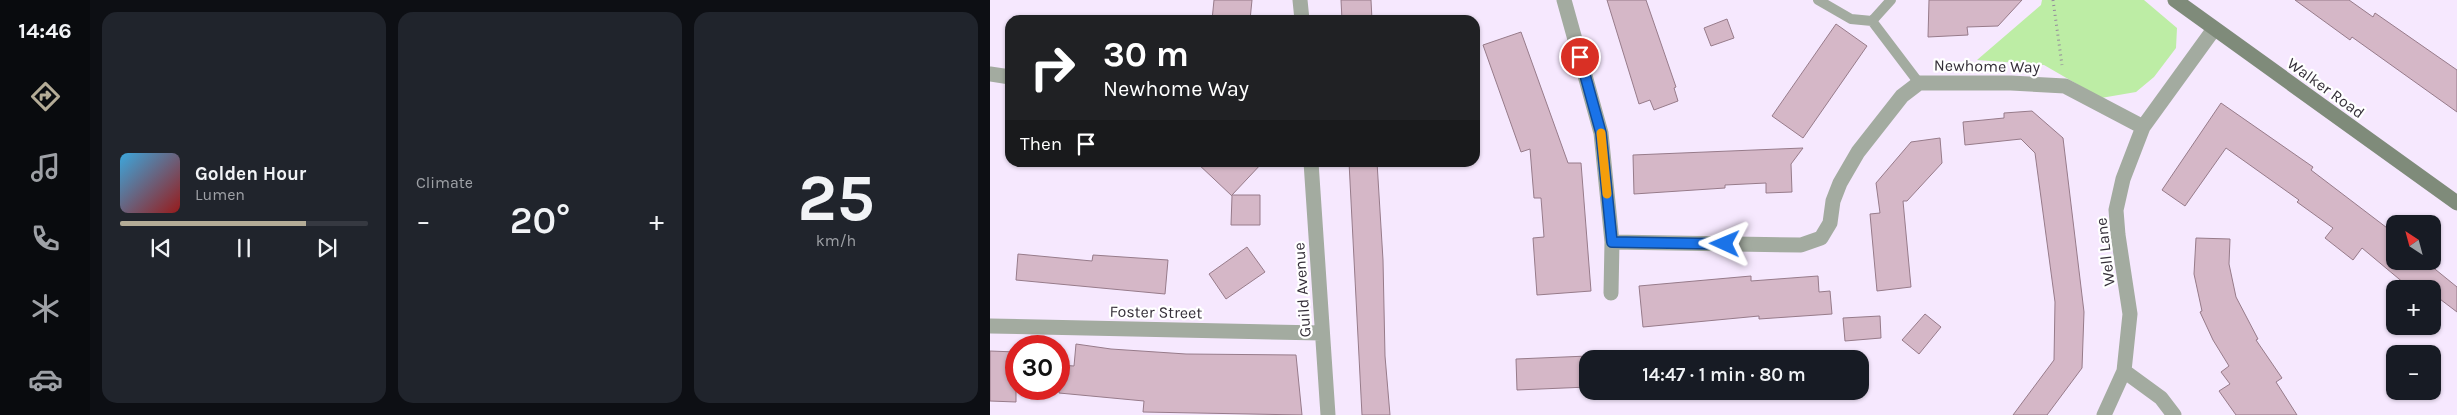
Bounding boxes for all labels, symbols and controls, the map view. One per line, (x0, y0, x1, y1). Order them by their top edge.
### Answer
text: 14:46 (18, 18, 72, 44)
text: 30 m (1103, 34, 1189, 75)
icon: right (1020, 35, 1085, 100)
pin (1559, 36, 1601, 78)
icon: arrive (1566, 43, 1594, 71)
street label: Walker Road (2284, 54, 2368, 122)
street label: Newhome Way (1934, 56, 2041, 76)
text: Newhome Way (1103, 76, 1249, 102)
icon: directions (28, 79, 63, 114)
icon: arrive (1072, 130, 1100, 158)
text: Then (1020, 133, 1062, 155)
icon: music (28, 150, 63, 185)
text: 25 (797, 160, 875, 236)
text: Golden Hour (195, 163, 306, 185)
text: Climate (416, 173, 473, 192)
text: Lumen (195, 185, 245, 204)
text: 20° (510, 198, 570, 243)
text: − (416, 204, 431, 237)
text: + (649, 204, 664, 237)
north arrow (2386, 215, 2441, 270)
map controls (2386, 215, 2441, 400)
position arrow (1698, 217, 1750, 269)
street label: Well Lane (2091, 217, 2119, 287)
icon: phone (28, 221, 63, 256)
text: km/h (816, 231, 856, 250)
icon: previous (147, 234, 175, 262)
icon: pause (230, 234, 258, 262)
icon: next (313, 234, 341, 262)
street label: Guild Avenue (1289, 242, 1315, 338)
button: + (2386, 280, 2441, 335)
icon: climate (28, 291, 63, 326)
street label: Foster Street (1109, 302, 1203, 322)
speed limit sign: 30 (1005, 335, 1070, 400)
button: − (2386, 345, 2441, 400)
icon: car (28, 362, 63, 397)
text: 14:47 · 1 min · 80 m (1642, 364, 1806, 386)

